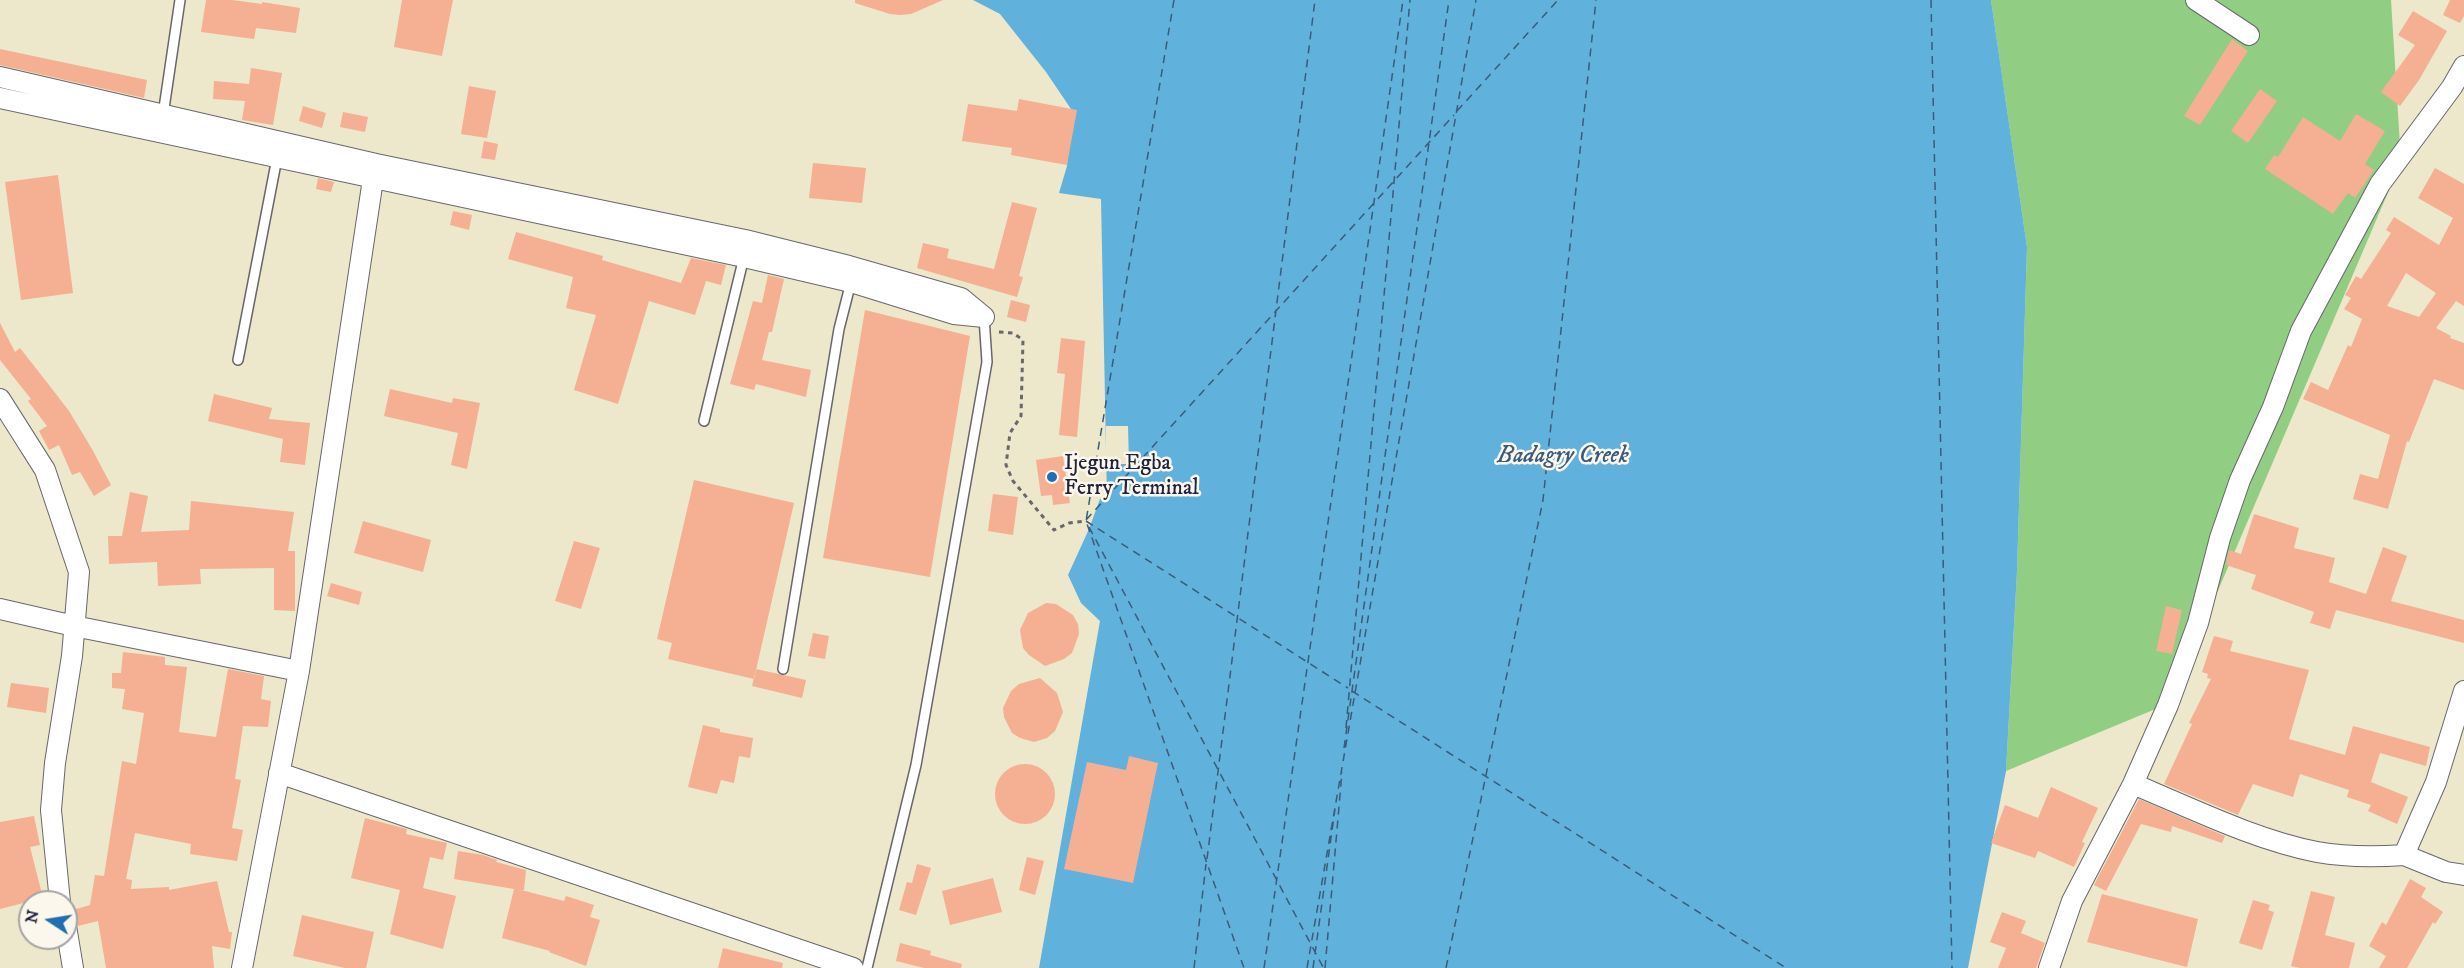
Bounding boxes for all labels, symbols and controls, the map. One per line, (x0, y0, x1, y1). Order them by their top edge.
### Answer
water label: Badagry Creek (1497, 443, 1629, 471)
place label: Ijegun Egba Ferry Terminal (1064, 451, 1199, 502)
marker: Ijegun Egba Ferry Terminal (1045, 470, 1059, 484)
north arrow (18, 890, 78, 950)
text: N (21, 908, 43, 925)

